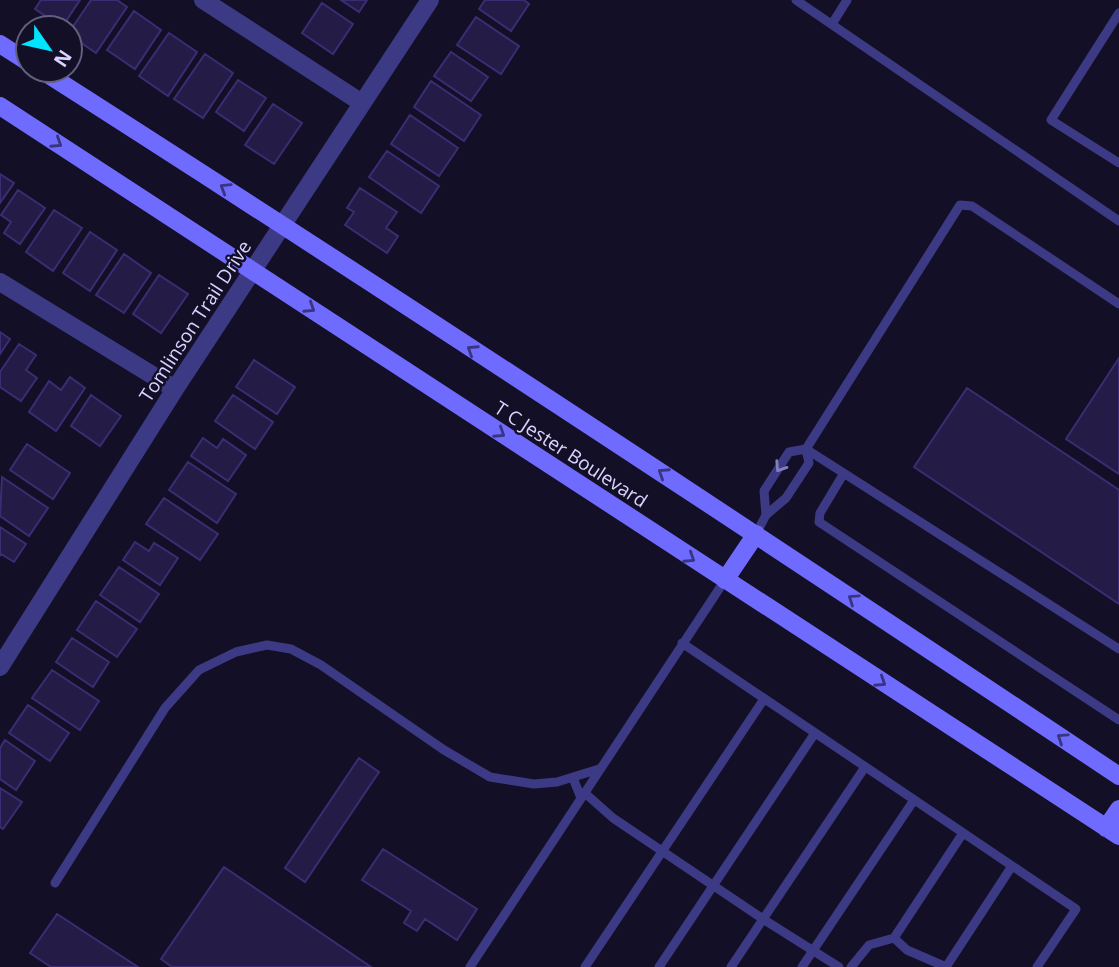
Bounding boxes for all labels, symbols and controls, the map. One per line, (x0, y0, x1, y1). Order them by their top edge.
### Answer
north arrow (14, 14, 84, 84)
text: N (48, 45, 78, 72)
one-way arrow (49, 135, 62, 147)
one-way arrow (220, 183, 233, 196)
street label: Tomlinson Trail Drive (133, 235, 257, 407)
one-way arrow (302, 300, 315, 312)
one-way arrow (467, 345, 480, 358)
street label: T C Jester Boulevard (489, 395, 653, 513)
one-way arrow (493, 425, 506, 438)
one-way arrow (775, 459, 788, 472)
one-way arrow (657, 469, 670, 482)
one-way arrow (683, 549, 696, 562)
one-way arrow (847, 594, 860, 607)
one-way arrow (873, 674, 886, 686)
one-way arrow (1057, 734, 1070, 747)

